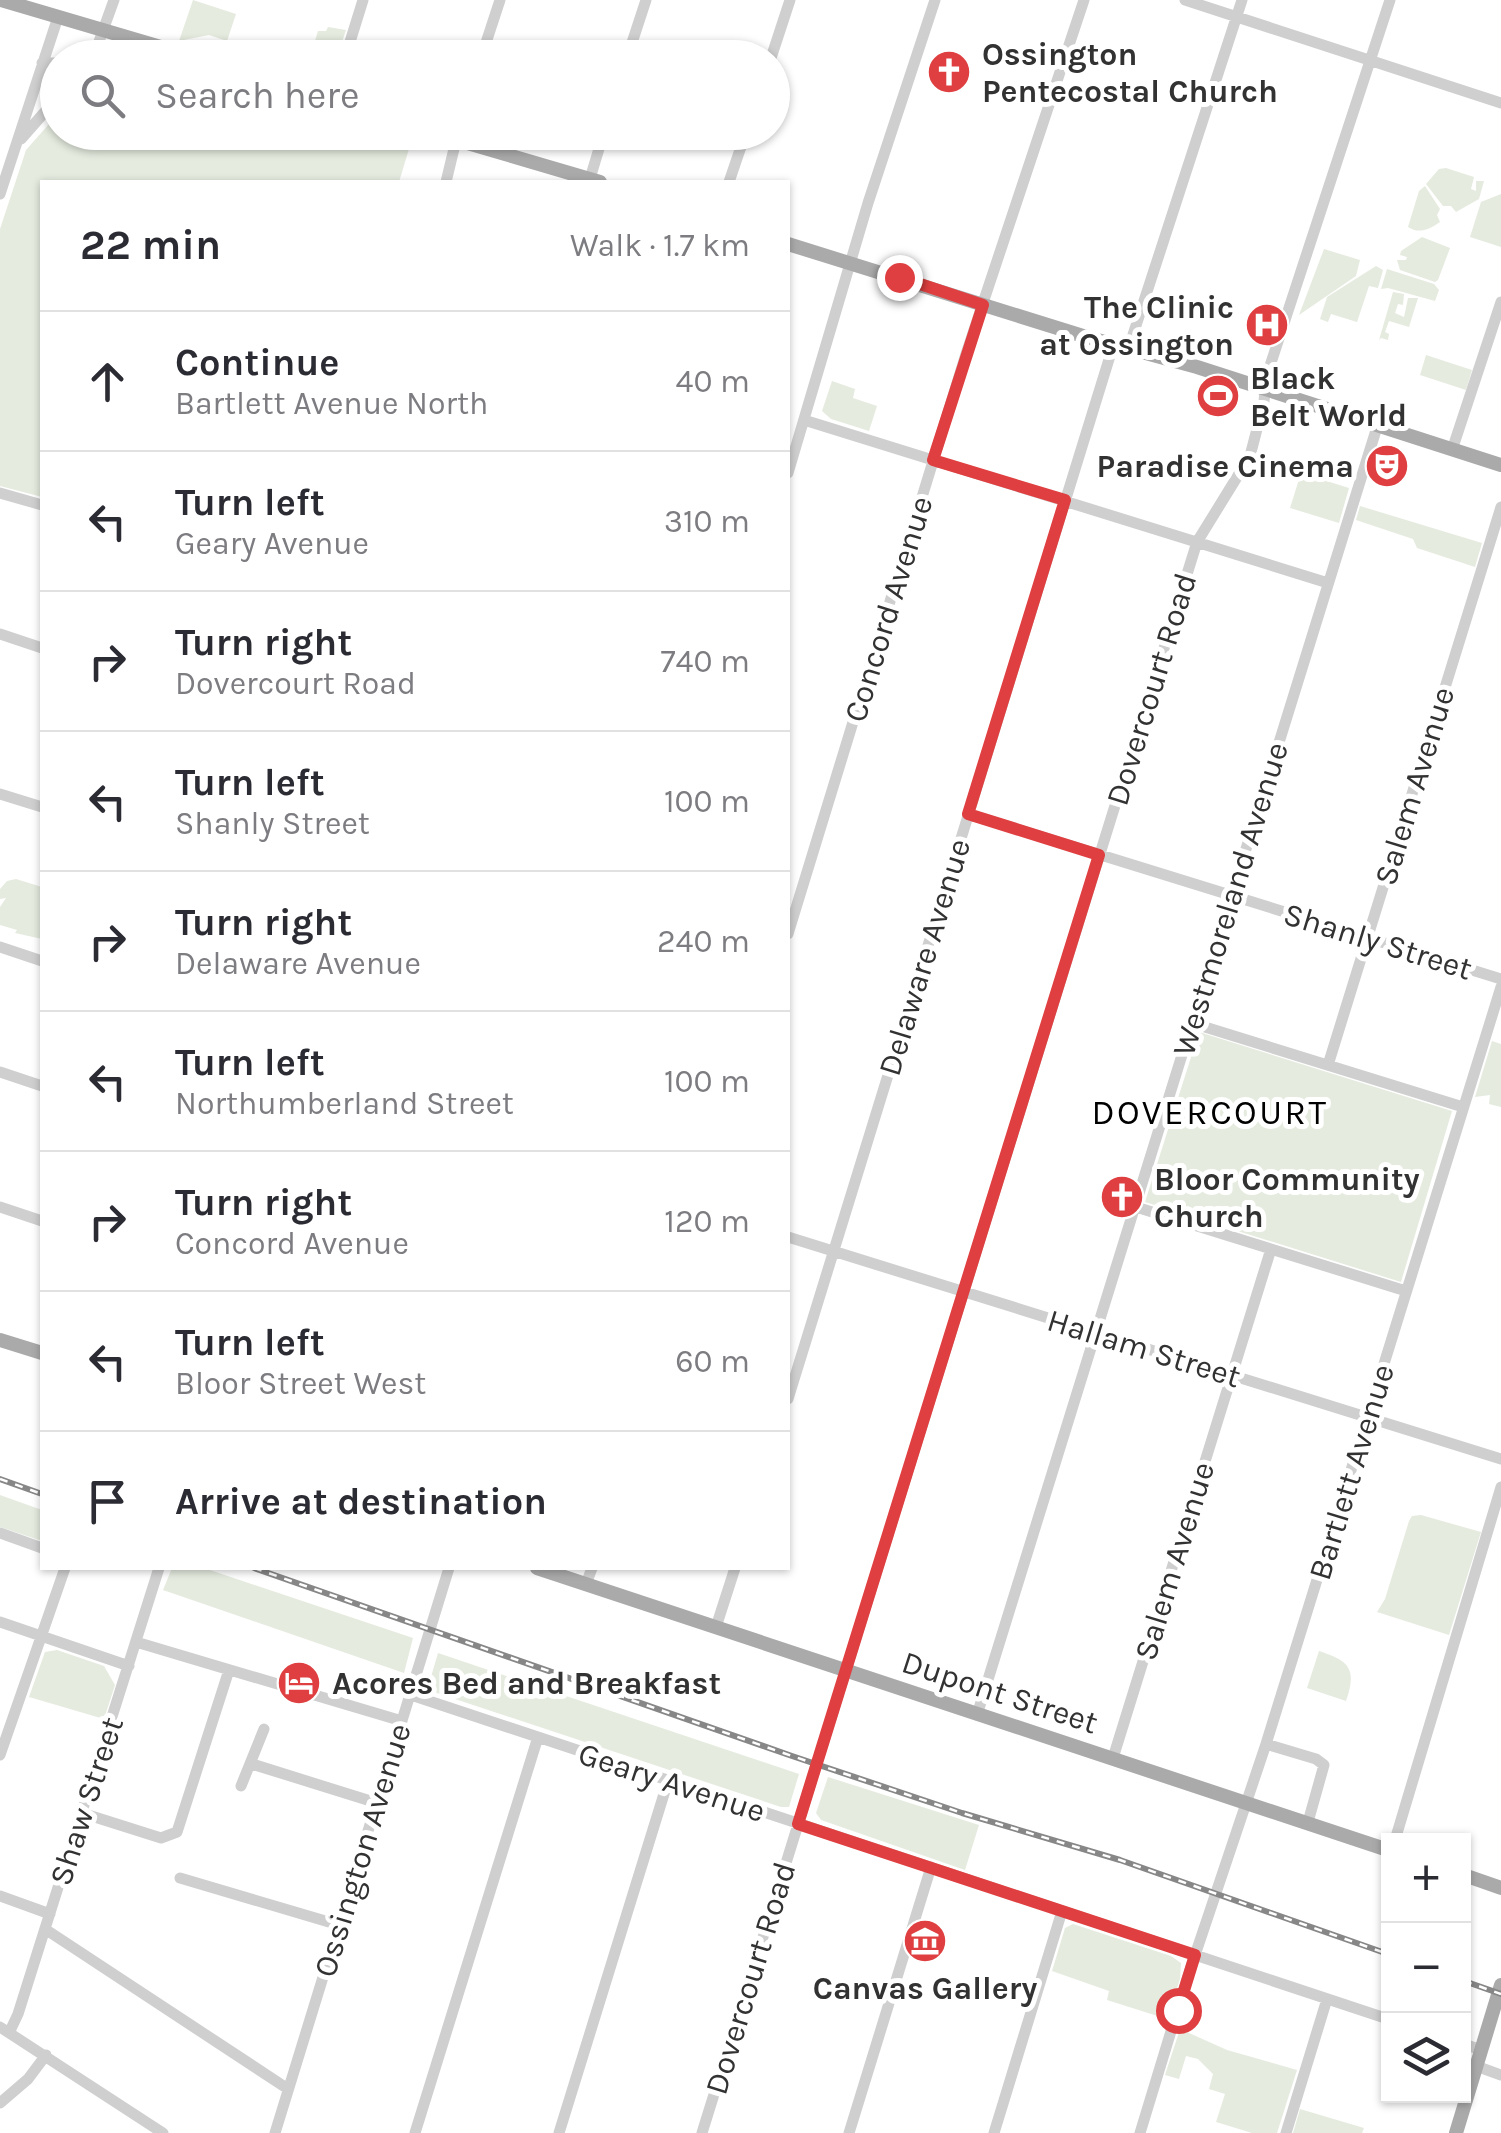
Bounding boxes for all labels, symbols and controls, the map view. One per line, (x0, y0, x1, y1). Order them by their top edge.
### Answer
place label: Ossington Pentecostal Church (982, 36, 1278, 110)
search box (40, 40, 790, 150)
church icon: Ossington Pentecostal Church (926, 49, 972, 95)
icon: search (75, 68, 130, 123)
text: Search here (155, 73, 359, 118)
text: 22 min (80, 220, 221, 270)
text: Walk · 1.7 km (570, 227, 750, 264)
route end (877, 255, 923, 301)
place label: The Clinic at Ossington (1039, 289, 1234, 363)
hospital icon: The Clinic at Ossington (1244, 302, 1290, 348)
text: Continue (175, 340, 339, 385)
icon: ahead (80, 354, 135, 409)
place label: Black Belt World (1250, 360, 1407, 434)
text: 40 m (676, 363, 750, 400)
sports icon: Black Belt World (1195, 373, 1241, 419)
text: Bartlett Avenue North (175, 385, 488, 422)
theatre icon: Paradise Cinema (1364, 443, 1410, 489)
place label: Paradise Cinema (1097, 448, 1354, 485)
text: Turn left (175, 480, 325, 525)
street label: Concord Avenue (837, 492, 940, 726)
icon: left (80, 494, 135, 549)
text: 310 m (664, 503, 750, 540)
text: Geary Avenue (175, 525, 369, 562)
street label: Dovercourt Road (1099, 569, 1204, 810)
text: Turn right (175, 620, 352, 665)
icon: right (80, 634, 135, 689)
text: 740 m (661, 643, 750, 680)
text: Dovercourt Road (175, 665, 416, 702)
street label: Salem Avenue (1367, 683, 1462, 890)
street label: Westmoreland Avenue (1165, 738, 1296, 1060)
text: Turn left (175, 760, 325, 805)
icon: left (80, 774, 135, 829)
text: 100 m (664, 783, 750, 820)
text: Shanly Street (175, 805, 370, 842)
street label: Delaware Avenue (871, 834, 978, 1080)
street label: Shanly Street (1279, 895, 1476, 988)
text: Turn right (175, 900, 352, 945)
icon: right (80, 914, 135, 969)
text: 240 m (657, 923, 750, 960)
text: Delaware Avenue (175, 945, 421, 982)
text: Turn left (175, 1040, 325, 1085)
icon: left (80, 1054, 135, 1109)
text: 100 m (664, 1063, 750, 1100)
text: Northumberland Street (175, 1085, 514, 1122)
district label: DOVERCOURT (1091, 1092, 1329, 1133)
place label: Bloor Community Church (1154, 1161, 1420, 1235)
church icon: Bloor Community Church (1099, 1174, 1145, 1220)
text: Turn right (175, 1180, 352, 1225)
icon: right (80, 1194, 135, 1249)
text: 120 m (664, 1203, 750, 1240)
text: Concord Avenue (175, 1225, 409, 1262)
street label: Hallam Street (1043, 1302, 1245, 1395)
text: Turn left (175, 1320, 325, 1365)
icon: left (80, 1334, 135, 1389)
text: 60 m (675, 1343, 750, 1380)
street label: Bartlett Avenue (1301, 1360, 1402, 1584)
text: Bloor Street West (175, 1365, 426, 1402)
street label: Salem Avenue (1127, 1458, 1222, 1665)
icon: arrive (80, 1474, 135, 1529)
text: Arrive at destination (175, 1479, 547, 1524)
street label: Dupont Street (897, 1643, 1102, 1742)
hotel icon: Acores Bed and Breakfast (276, 1660, 322, 1706)
place label: Acores Bed and Breakfast (332, 1665, 721, 1702)
street label: Shaw Street (42, 1712, 131, 1890)
street label: Ossington Avenue (306, 1719, 419, 1981)
street label: Geary Avenue (574, 1735, 770, 1830)
map controls (1381, 1833, 1471, 2103)
button: + (1381, 1833, 1471, 1923)
street label: Dovercourt Road (698, 1858, 803, 2099)
museum icon: Canvas Gallery (902, 1918, 948, 1964)
button: − (1381, 1923, 1471, 2013)
place label: Canvas Gallery (813, 1970, 1037, 2007)
route start (1156, 1988, 1202, 2034)
button: layers (1381, 2013, 1471, 2103)

